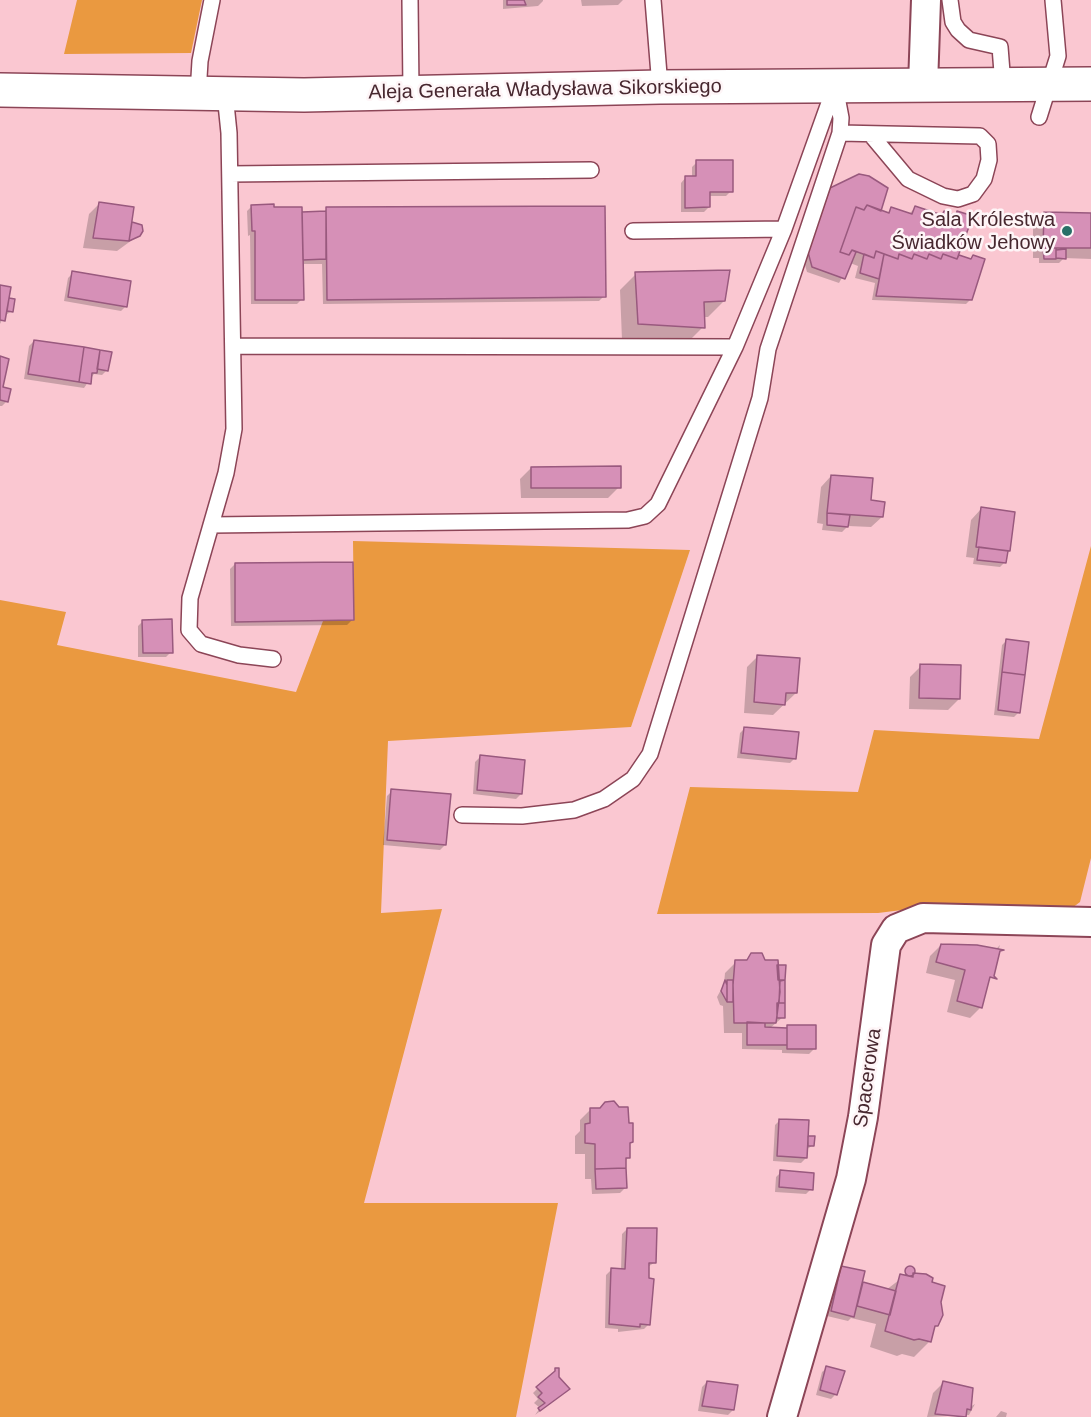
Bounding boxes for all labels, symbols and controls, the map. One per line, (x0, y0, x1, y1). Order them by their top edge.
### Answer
street label: Aleja Generała Władysława Sikorskiego (368, 75, 722, 105)
place label: Sala Królestwa Świadków Jehowy (892, 208, 1055, 255)
marker: Sala Królestwa Świadków Jehowy (1060, 224, 1074, 238)
street label: Spacerowa (849, 1027, 887, 1129)

